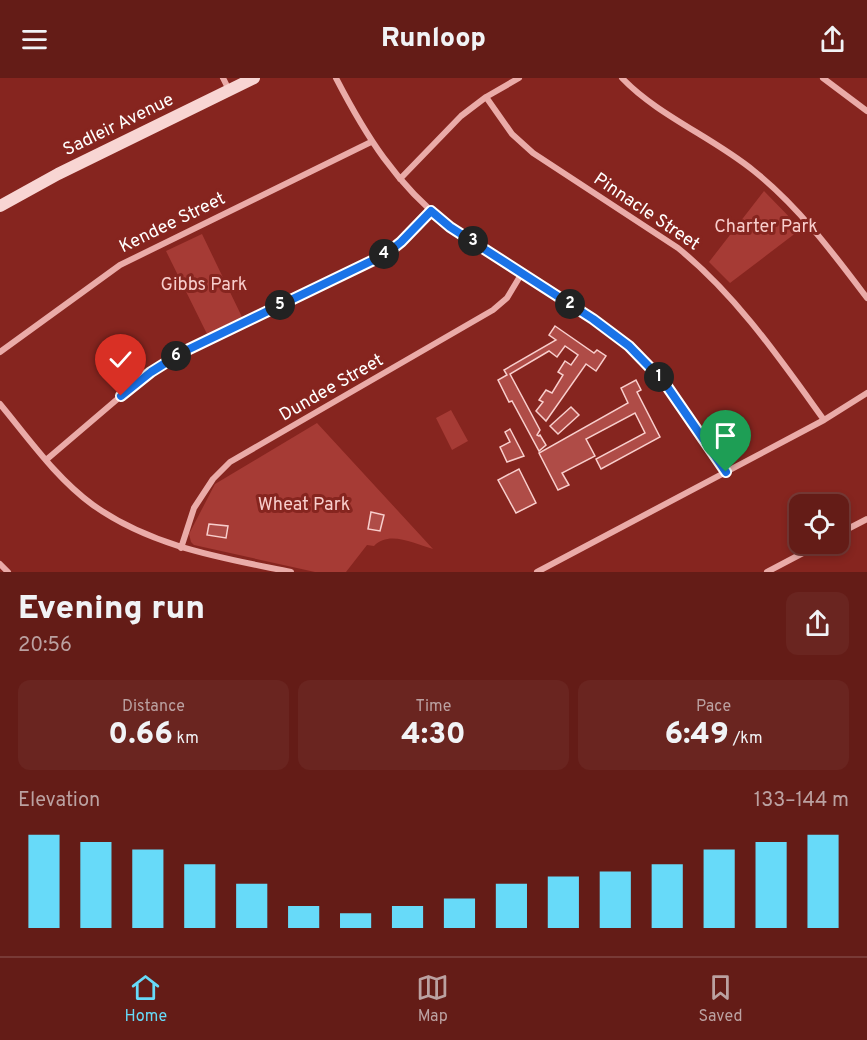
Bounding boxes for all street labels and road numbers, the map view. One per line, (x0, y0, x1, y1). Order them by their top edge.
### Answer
street label: Sadleir Avenue (60, 89, 178, 162)
street label: Pinnacle Street (589, 168, 704, 256)
street label: Kendee Street (116, 188, 230, 259)
street label: Dundee Street (276, 349, 388, 427)

